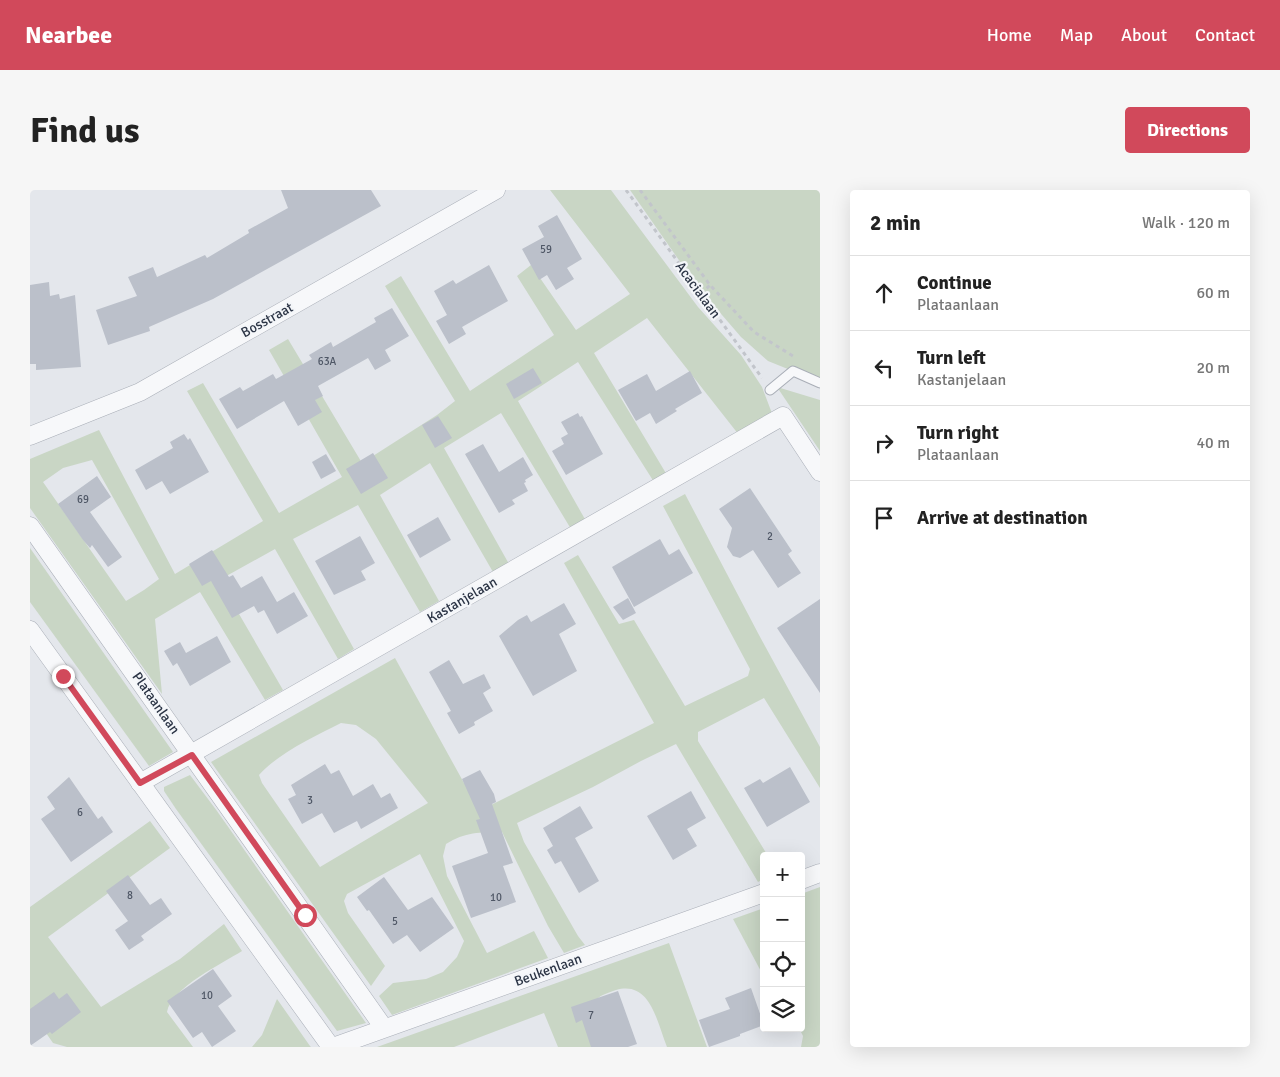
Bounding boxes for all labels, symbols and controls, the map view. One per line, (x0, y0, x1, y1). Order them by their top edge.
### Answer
text: Nearbee (25, 20, 112, 50)
text: Home (987, 24, 1032, 46)
text: Map (1060, 24, 1093, 46)
text: About (1121, 24, 1167, 46)
text: Contact (1195, 24, 1255, 46)
button: Directions (1125, 107, 1250, 153)
text: Find us (30, 109, 140, 152)
text: 2 min (870, 210, 921, 236)
text: Walk · 120 m (1142, 213, 1230, 233)
house number: 59 (540, 243, 552, 256)
street label: Acacialaan (672, 258, 724, 322)
text: Continue (917, 271, 992, 295)
icon: ahead (870, 279, 898, 307)
text: 60 m (1196, 283, 1230, 303)
text: Plataanlaan (917, 295, 999, 315)
street label: Bosstraat (238, 299, 296, 341)
text: Turn left (917, 346, 986, 370)
icon: left (870, 354, 898, 382)
house number: 63A (318, 355, 337, 368)
text: 20 m (1196, 358, 1230, 378)
text: Kastanjelaan (917, 370, 1006, 390)
text: Turn right (917, 421, 999, 445)
icon: right (870, 429, 898, 457)
text: 40 m (1196, 433, 1230, 453)
text: Plataanlaan (917, 445, 999, 465)
house number: 69 (77, 493, 89, 506)
icon: arrive (870, 504, 898, 532)
text: Arrive at destination (917, 506, 1088, 530)
house number: 2 (767, 530, 773, 543)
street label: Kastanjelaan (424, 573, 500, 627)
route end (52, 665, 75, 688)
street label: Plataanlaan (128, 669, 184, 737)
house number: 3 (307, 794, 313, 807)
house number: 6 (77, 806, 83, 819)
map controls (760, 852, 805, 1032)
button: + (760, 852, 805, 897)
house number: 8 (127, 889, 133, 902)
house number: 10 (490, 891, 502, 904)
button: − (760, 897, 805, 942)
route start (294, 904, 317, 927)
house number: 5 (392, 915, 398, 928)
button: locate (760, 942, 805, 987)
street label: Beukenlaan (512, 950, 584, 990)
button: layers (760, 987, 805, 1032)
house number: 10 (201, 989, 213, 1002)
house number: 7 (588, 1009, 594, 1022)

